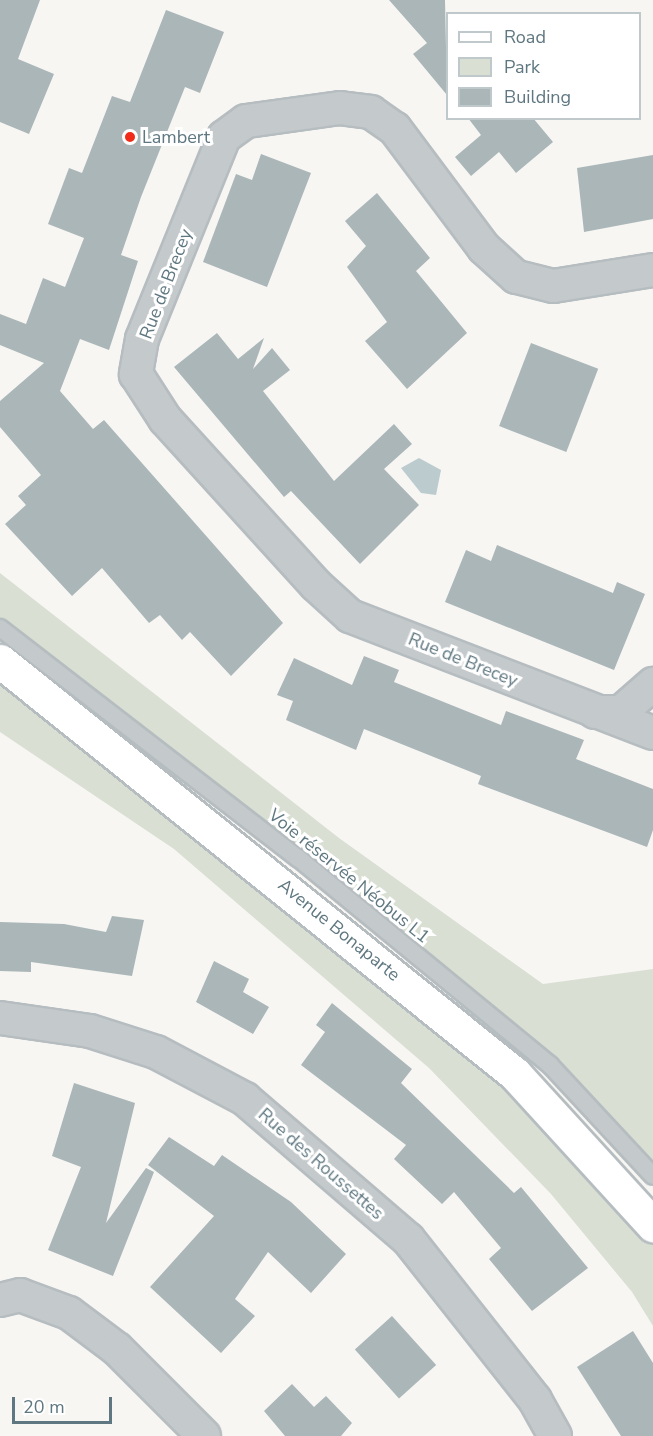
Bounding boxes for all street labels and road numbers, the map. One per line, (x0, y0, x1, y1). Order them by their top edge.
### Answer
street label: Rue de Brecey (135, 226, 197, 342)
street label: Rue de Brecey (405, 628, 521, 692)
street label: Voie réservée Néobus L1 (264, 804, 434, 948)
street label: Avenue Bonaparte (274, 874, 404, 986)
street label: Rue des Roussettes (254, 1104, 388, 1224)

